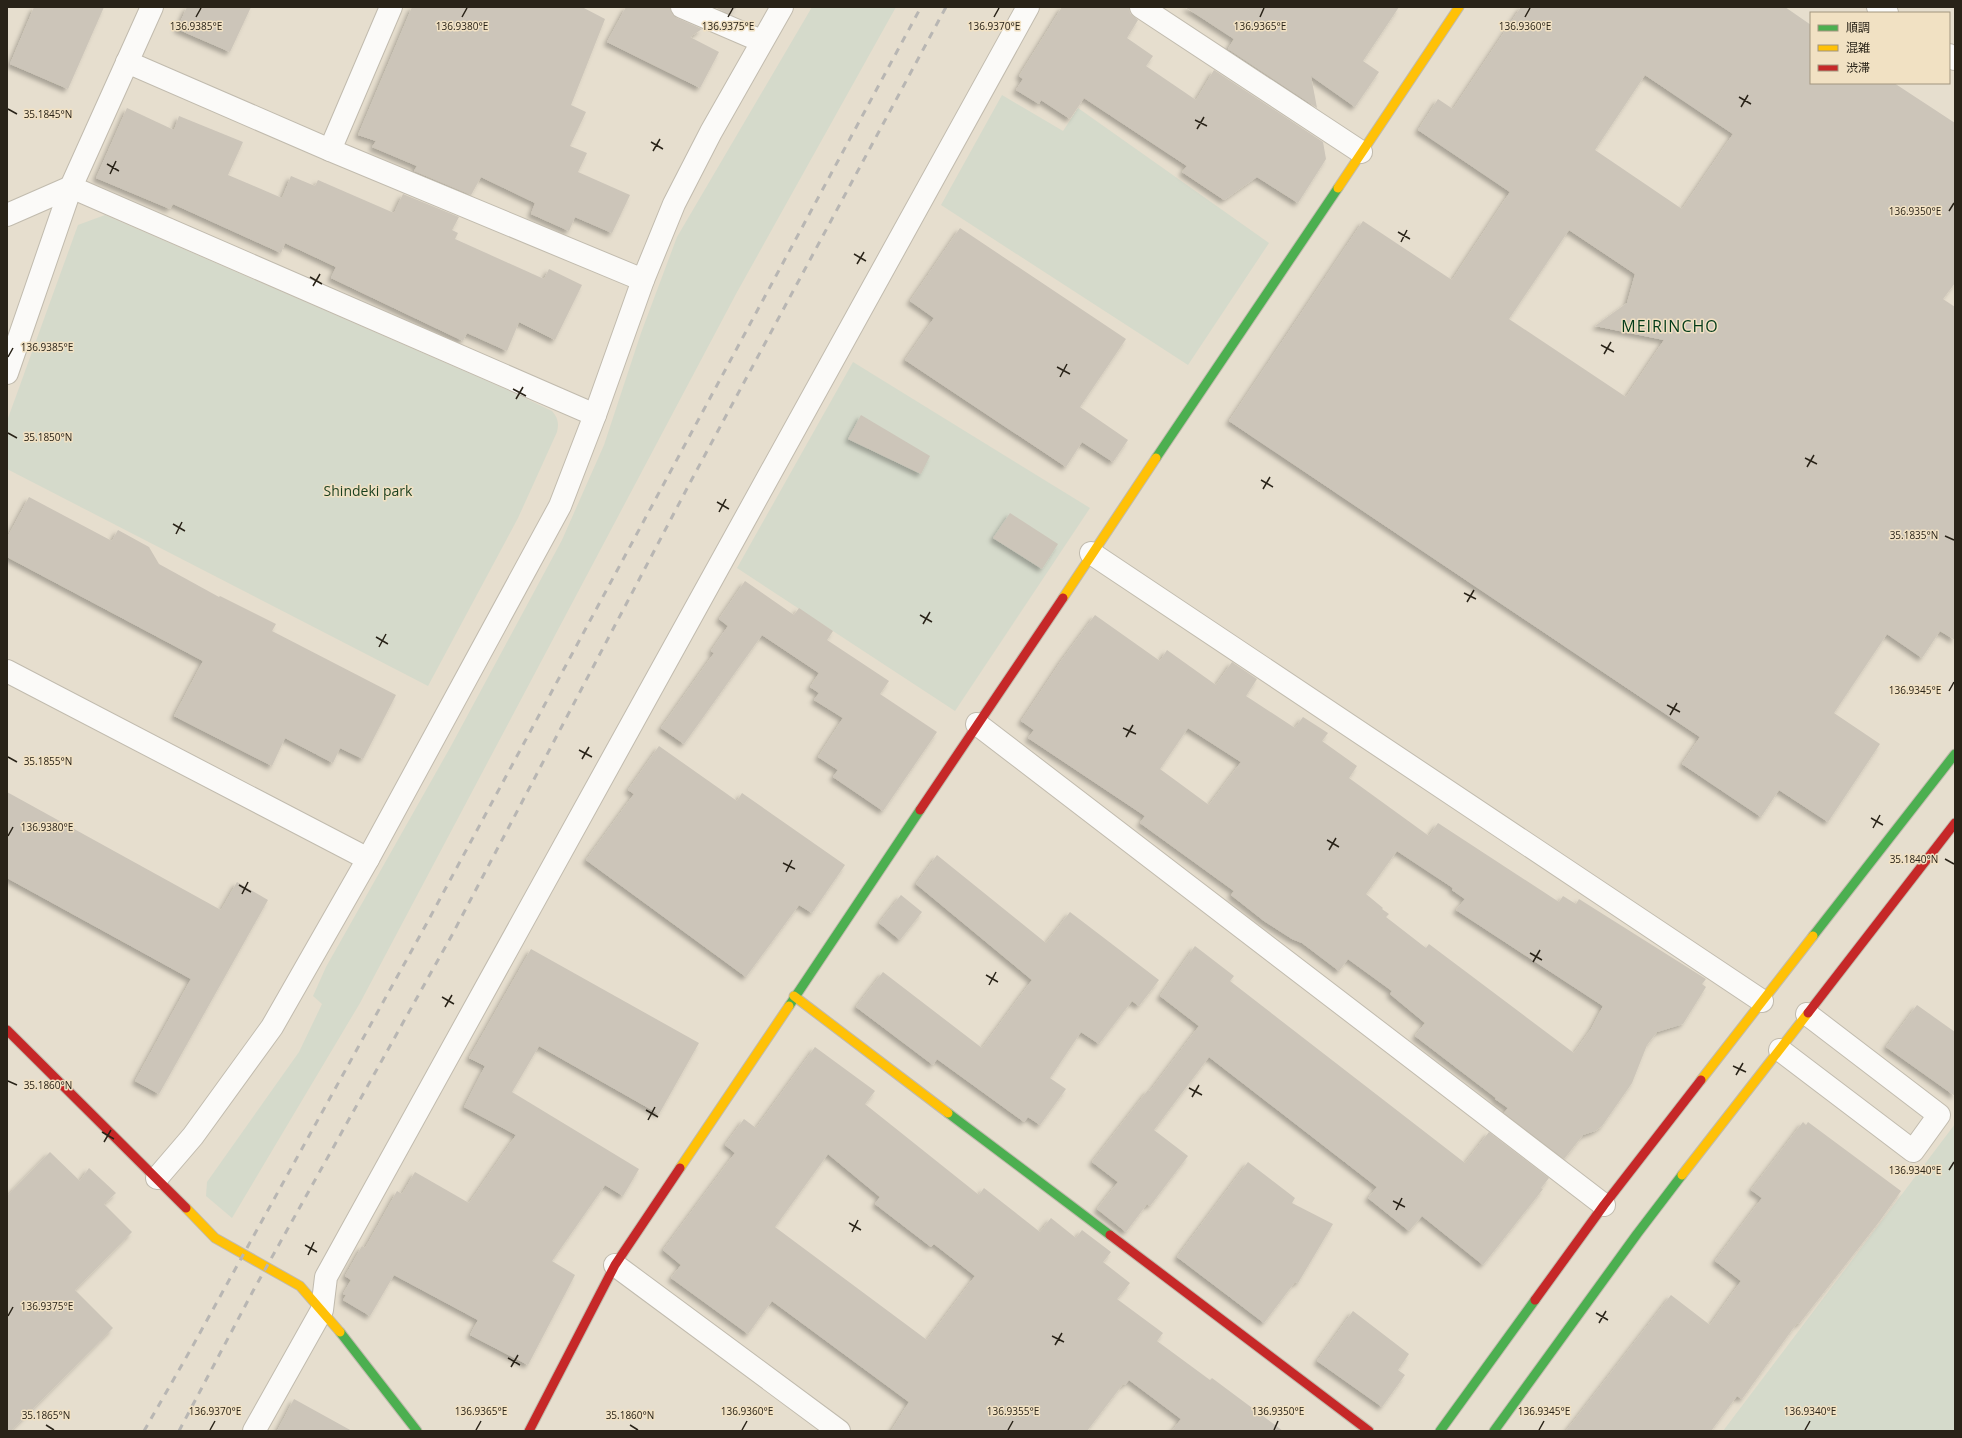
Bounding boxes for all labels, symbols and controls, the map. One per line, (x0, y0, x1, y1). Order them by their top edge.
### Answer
legend (1810, 12, 1950, 84)
text: 136.9385°E (170, 19, 222, 33)
text: 136.9380°E (436, 19, 488, 33)
text: 136.9375°E (702, 19, 754, 33)
text: 136.9370°E (968, 19, 1020, 33)
text: 136.9365°E (1234, 19, 1286, 33)
text: 136.9360°E (1499, 19, 1551, 33)
text: 順調 (1846, 19, 1870, 36)
text: 混雑 (1846, 39, 1870, 56)
text: 渋滞 (1846, 59, 1870, 76)
text: 35.1845°N (24, 107, 72, 121)
text: 136.9350°E (1889, 204, 1941, 218)
district label: MEIRINCHO (1621, 315, 1719, 337)
text: 136.9385°E (21, 340, 73, 354)
text: 35.1850°N (24, 430, 72, 444)
park label: Shindeki park (324, 481, 413, 500)
text: 35.1835°N (1890, 528, 1938, 542)
text: 136.9345°E (1889, 683, 1941, 697)
text: 35.1855°N (24, 754, 72, 768)
text: 136.9380°E (21, 820, 73, 834)
text: 35.1840°N (1890, 852, 1938, 866)
text: 35.1860°N (24, 1078, 72, 1092)
text: 136.9340°E (1889, 1163, 1941, 1177)
text: 136.9375°E (21, 1299, 73, 1313)
text: 136.9370°E (189, 1404, 241, 1418)
text: 136.9365°E (455, 1404, 507, 1418)
text: 136.9360°E (721, 1404, 773, 1418)
text: 136.9355°E (987, 1404, 1039, 1418)
text: 136.9350°E (1252, 1404, 1304, 1418)
text: 136.9345°E (1518, 1404, 1570, 1418)
text: 136.9340°E (1784, 1404, 1836, 1418)
text: 35.1865°N (22, 1408, 70, 1422)
text: 35.1860°N (606, 1408, 654, 1422)

